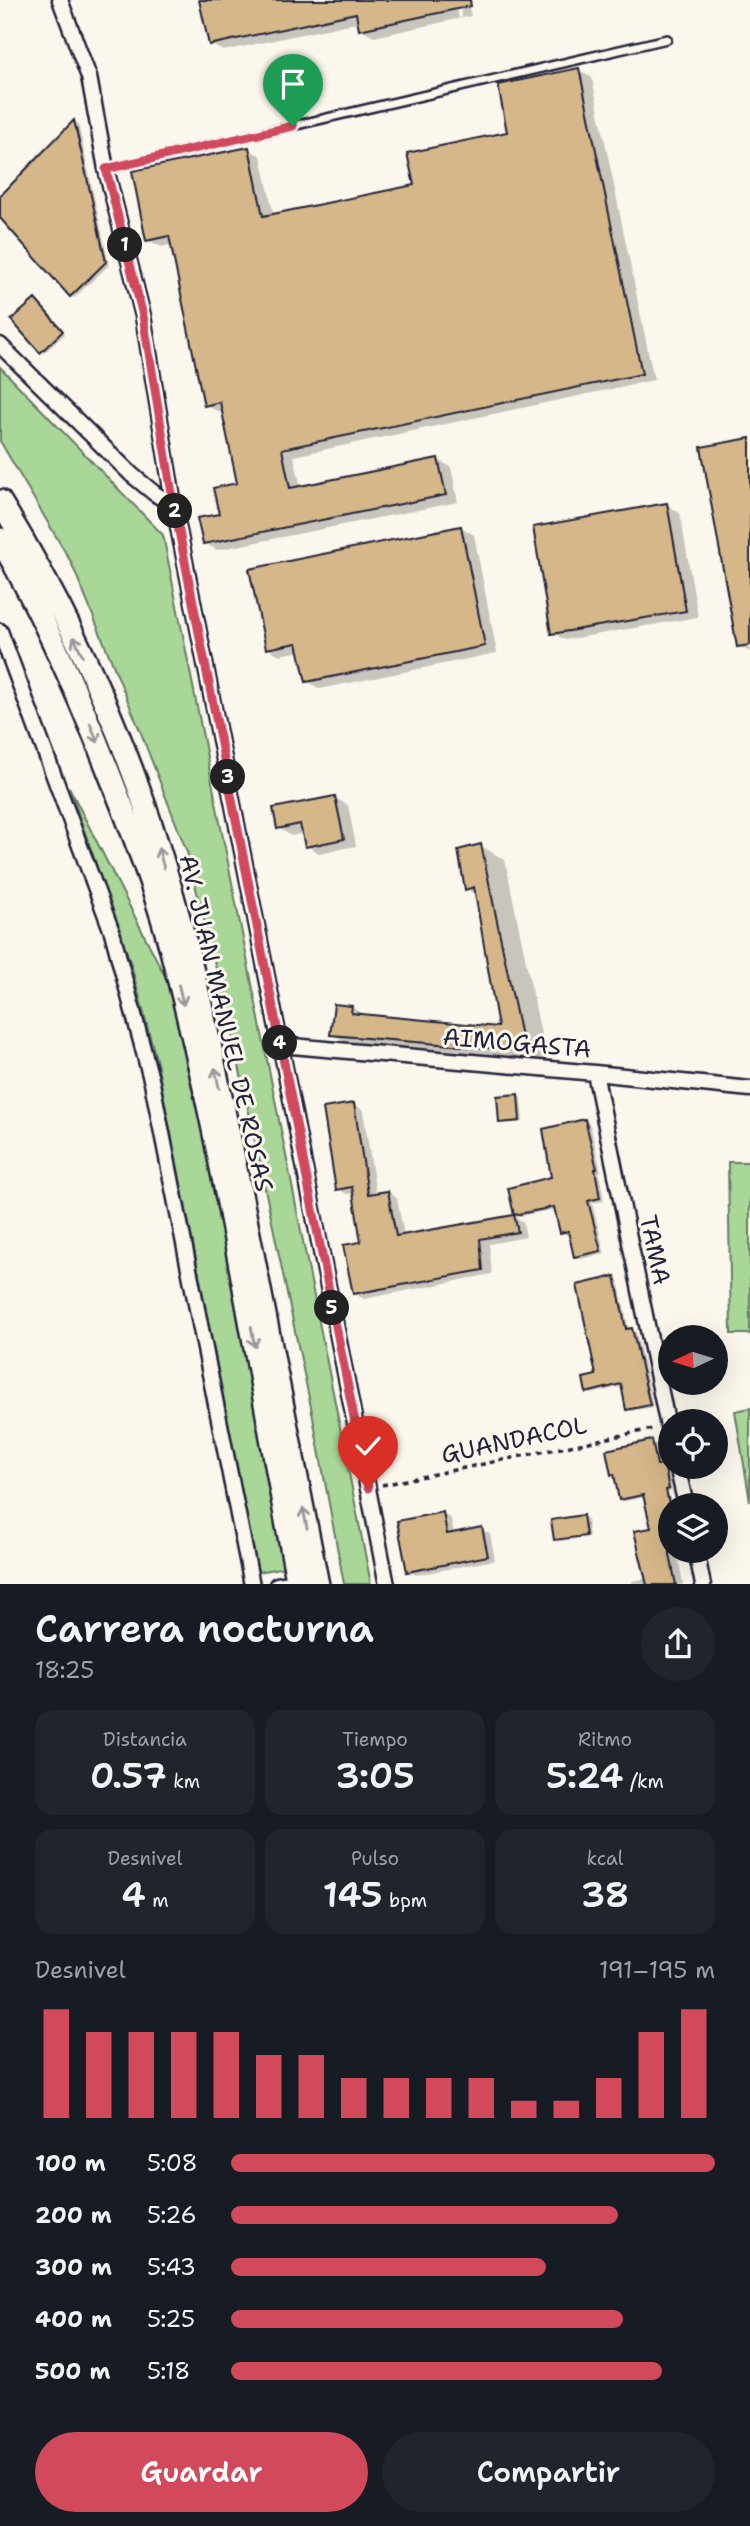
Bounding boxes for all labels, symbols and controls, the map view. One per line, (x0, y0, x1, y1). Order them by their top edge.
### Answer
pin (263, 54, 323, 126)
icon: arrive (274, 65, 312, 103)
pin: 1 (108, 228, 142, 262)
text: 1 (120, 232, 129, 257)
pin: 2 (158, 494, 192, 528)
text: 2 (168, 498, 181, 523)
one-way arrow (71, 636, 84, 657)
one-way arrow (88, 722, 101, 744)
pin: 3 (210, 760, 246, 794)
text: 3 (221, 764, 234, 789)
one-way arrow (153, 847, 166, 869)
street label: AV. JUAN MANUEL DE ROSAS (172, 851, 280, 1195)
one-way arrow (175, 983, 188, 1006)
street label: AIMOGASTA (442, 1021, 592, 1065)
pin: 4 (262, 1026, 298, 1060)
text: 4 (273, 1030, 286, 1055)
one-way arrow (210, 1067, 223, 1090)
street label: TAMA (632, 1212, 678, 1288)
pin: 5 (314, 1290, 350, 1326)
text: 5 (326, 1295, 337, 1320)
north arrow (658, 1325, 728, 1395)
map controls (658, 1325, 728, 1563)
one-way arrow (247, 1326, 260, 1348)
street label: GUANDACOL (438, 1409, 590, 1471)
button: locate (658, 1409, 728, 1479)
pin (338, 1416, 398, 1488)
icon: check (349, 1427, 387, 1465)
button: layers (658, 1493, 728, 1563)
one-way arrow (298, 1507, 311, 1530)
text: Carrera nocturna (35, 1603, 374, 1654)
button: share (641, 1607, 715, 1681)
text: 18:25 (35, 1655, 94, 1685)
text: Distancia (103, 1727, 187, 1752)
text: Tiempo (342, 1727, 408, 1752)
text: Ritmo (578, 1727, 632, 1752)
text: 0.57 (90, 1752, 167, 1799)
text: 3:05 (335, 1752, 415, 1799)
text: 5:24 (546, 1752, 623, 1799)
text: km (167, 1769, 200, 1794)
text: /km (623, 1769, 664, 1794)
text: Desnivel (108, 1846, 182, 1871)
text: Pulso (351, 1846, 399, 1871)
text: kcal (587, 1846, 623, 1871)
text: 4 (121, 1871, 146, 1918)
text: 145 (323, 1871, 382, 1918)
text: 38 (581, 1871, 629, 1918)
text: m (146, 1888, 169, 1913)
text: bpm (382, 1888, 427, 1913)
text: Desnivel (35, 1955, 126, 1985)
text: 191–195 m (599, 1955, 715, 1985)
text: 100 m (35, 2148, 106, 2178)
text: 5:08 (147, 2148, 198, 2178)
text: 200 m (35, 2200, 112, 2230)
text: 5:26 (147, 2200, 197, 2230)
text: 300 m (35, 2252, 112, 2282)
text: 5:43 (147, 2252, 196, 2282)
text: 400 m (35, 2304, 112, 2334)
text: 5:25 (147, 2304, 195, 2334)
text: 500 m (35, 2356, 110, 2386)
text: 5:18 (147, 2356, 190, 2386)
button: Guardar (35, 2432, 368, 2512)
button: Compartir (382, 2432, 715, 2512)

